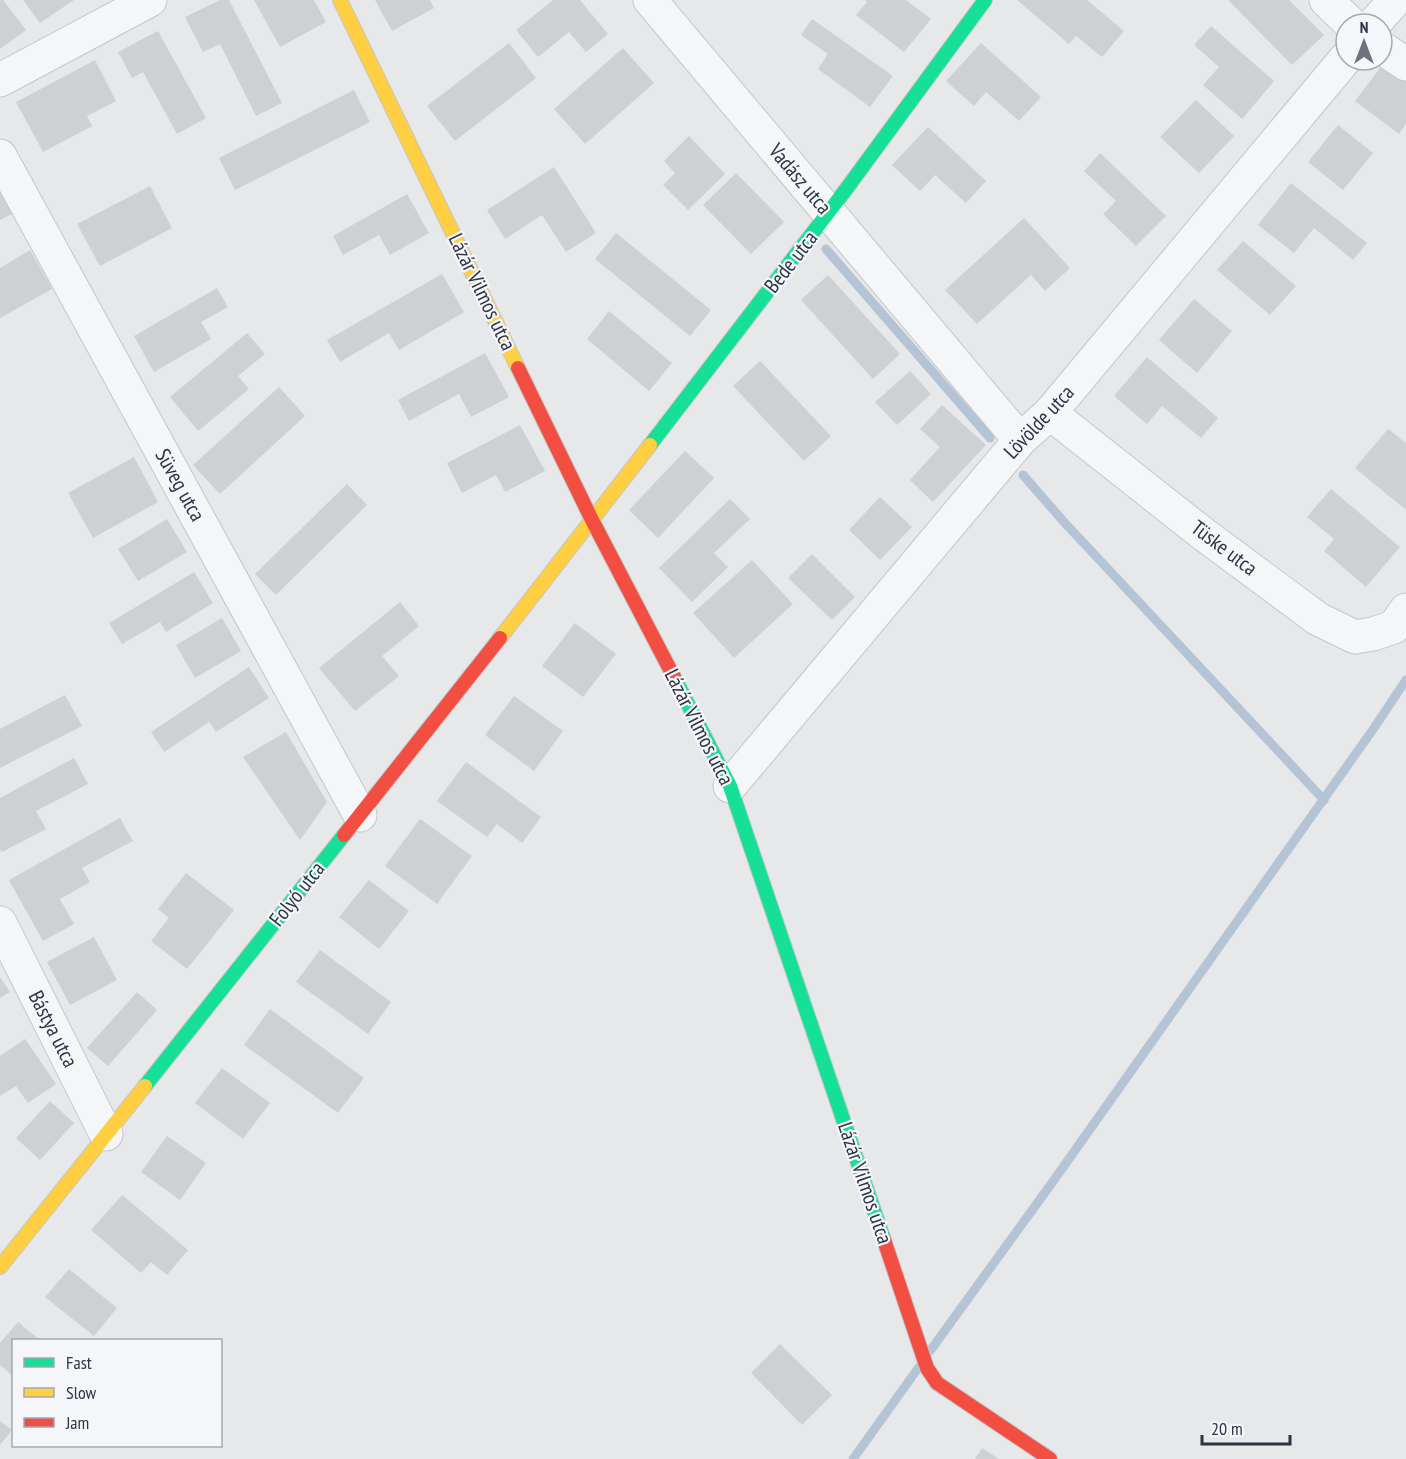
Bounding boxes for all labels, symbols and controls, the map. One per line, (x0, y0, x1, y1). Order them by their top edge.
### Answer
north arrow (1334, 12, 1394, 72)
text: N (1360, 17, 1368, 37)
street label: Vadász utca (762, 137, 838, 220)
street label: Bede utca (758, 225, 823, 298)
street label: Lázár Vilmos utca (443, 229, 522, 355)
street label: Lövölde utca (998, 379, 1080, 464)
street label: Süveg utca (150, 444, 211, 526)
street label: Tüske utca (1186, 514, 1263, 581)
street label: Lázár Vilmos utca (659, 664, 740, 789)
street label: Folyó utca (263, 856, 330, 931)
street label: Bástya utca (23, 986, 84, 1072)
street label: Lázár Vilmos utca (832, 1118, 899, 1247)
legend (12, 1339, 222, 1447)
text: Fast (66, 1351, 92, 1374)
text: Slow (66, 1381, 97, 1404)
scale bar (1202, 1408, 1290, 1446)
text: Jam (65, 1411, 89, 1434)
text: 20 m (1211, 1417, 1243, 1440)

